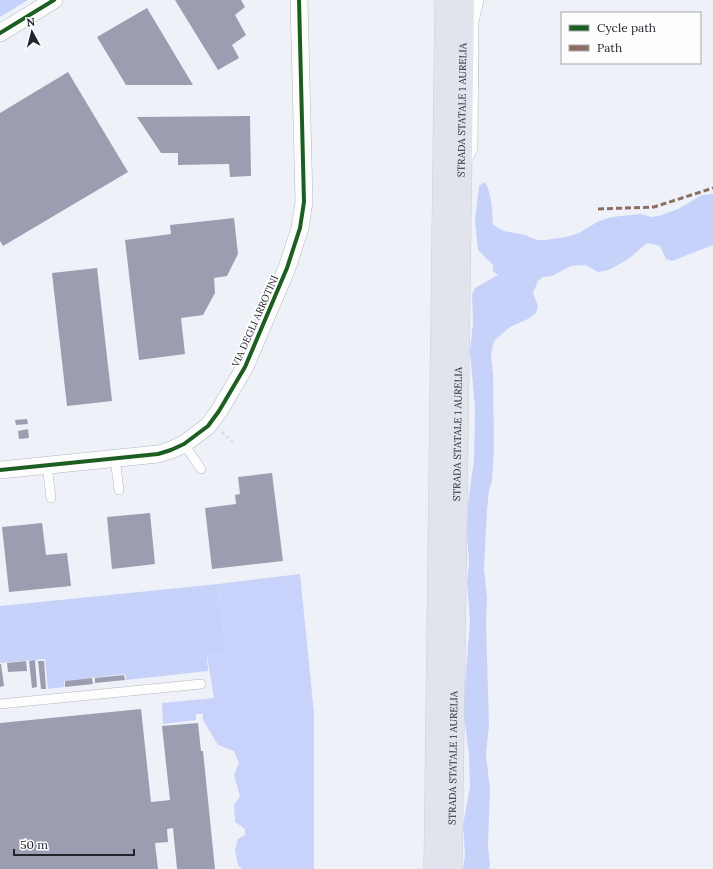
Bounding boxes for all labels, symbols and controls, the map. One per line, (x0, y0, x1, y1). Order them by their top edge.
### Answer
north arrow (12, 12, 52, 52)
legend (561, 12, 701, 64)
text: N (26, 15, 36, 30)
text: Cycle path (597, 20, 656, 35)
text: Path (597, 40, 622, 55)
street label: STRADA STATALE 1 AURELIA (454, 42, 469, 177)
street label: VIA DEGLI ARROTINI (229, 273, 281, 370)
street label: STRADA STATALE 1 AURELIA (450, 366, 464, 501)
street label: STRADA STATALE 1 AURELIA (445, 690, 460, 825)
scale bar (14, 831, 134, 857)
text: 50 m (20, 837, 48, 852)

